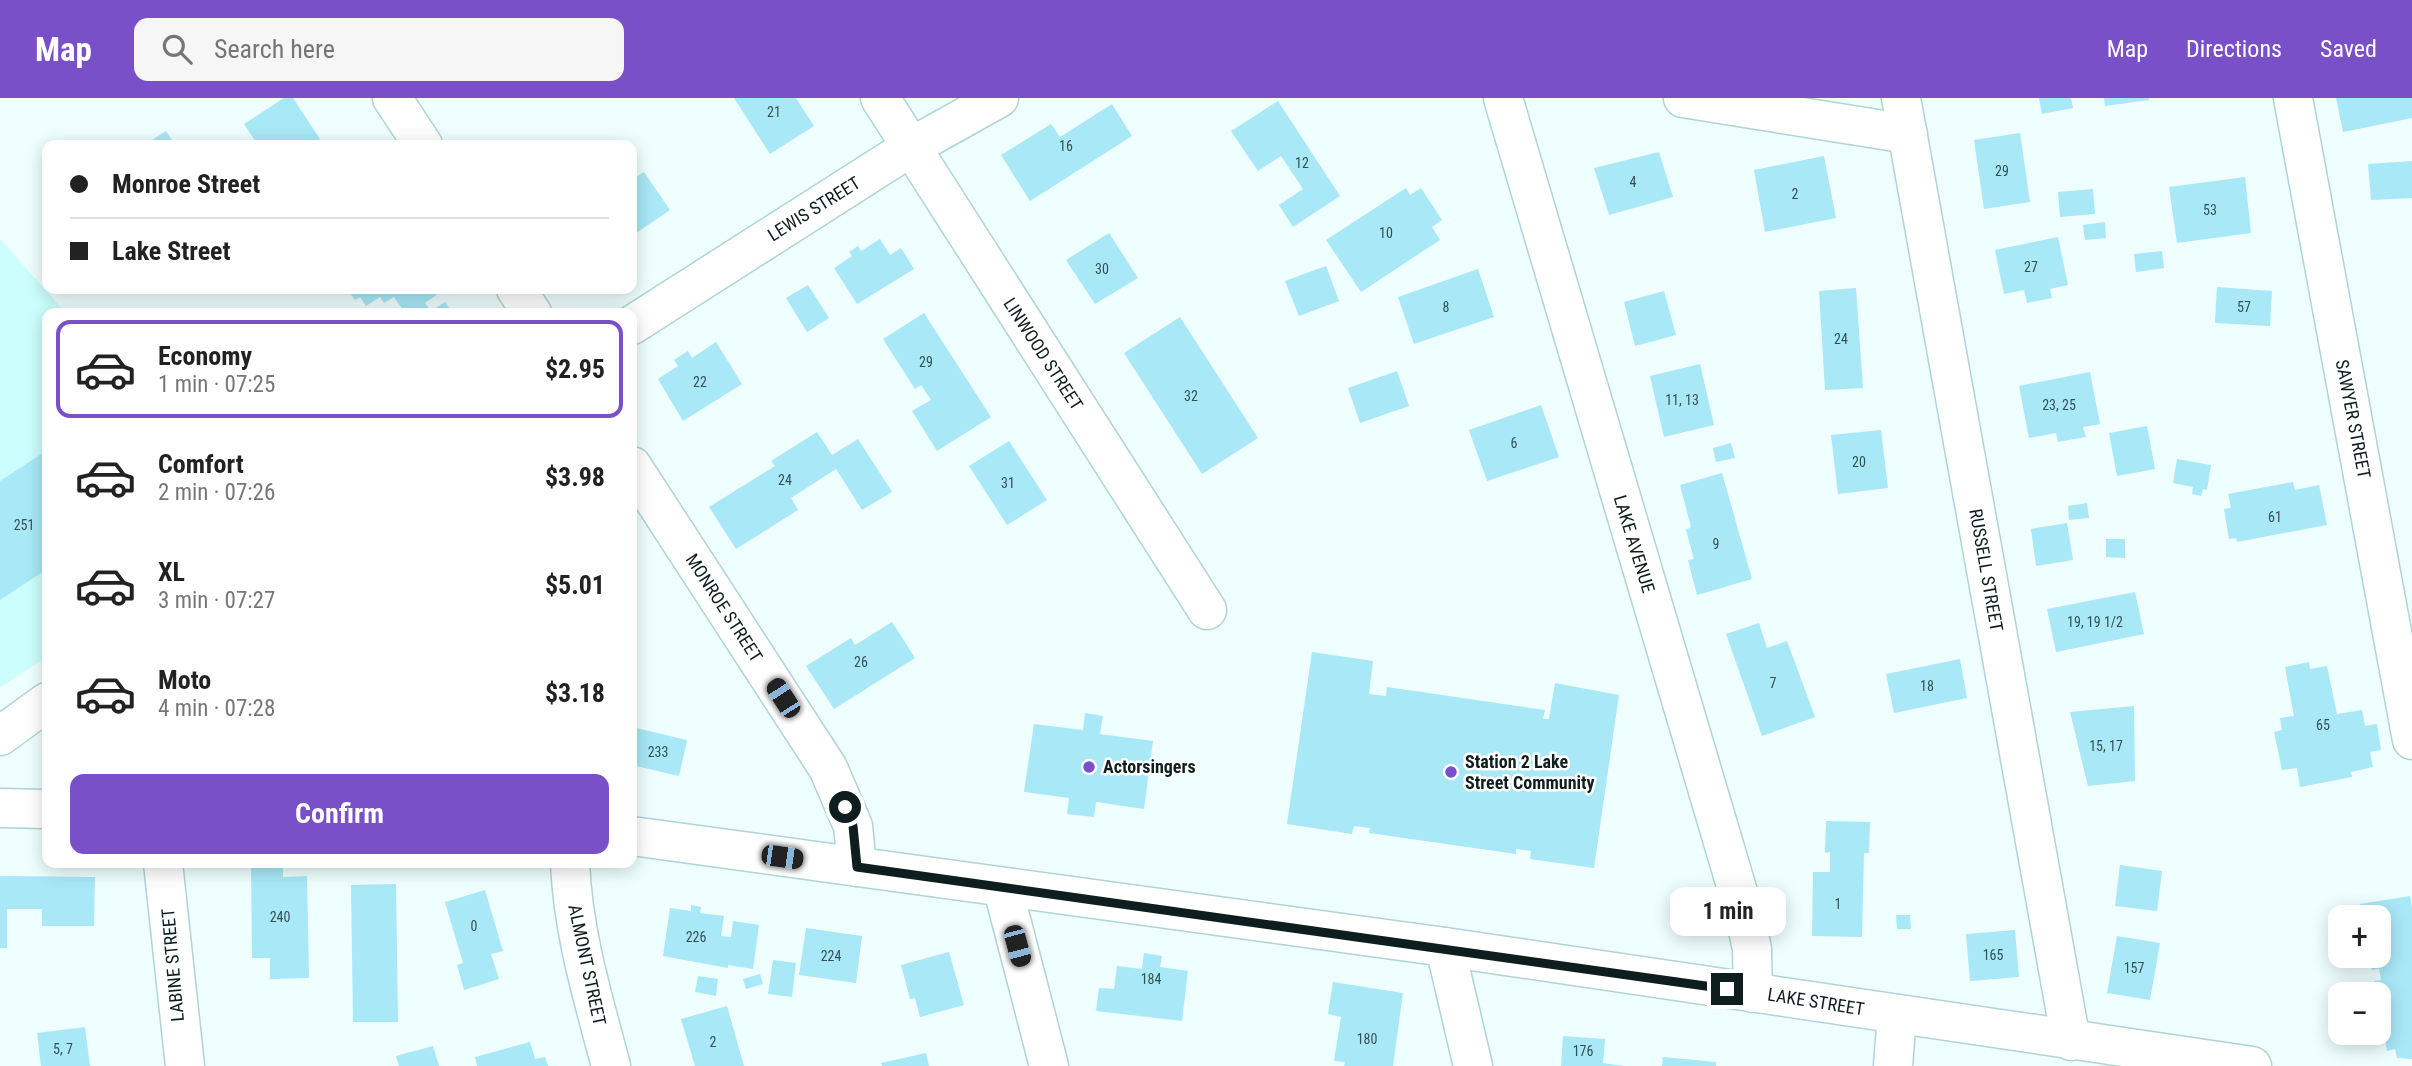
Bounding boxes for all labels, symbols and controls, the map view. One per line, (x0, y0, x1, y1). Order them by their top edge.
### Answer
search box (134, 18, 624, 81)
text: Map (35, 30, 92, 69)
icon: search (158, 30, 196, 68)
text: Search here (214, 34, 335, 64)
text: Map (2107, 35, 2148, 63)
text: Directions (2186, 35, 2282, 63)
text: Saved (2320, 35, 2377, 63)
house number: 21 (767, 104, 781, 120)
house number: 16 (1059, 138, 1073, 154)
house number: 12 (1295, 155, 1309, 171)
house number: 29 (1995, 163, 2009, 179)
text: Monroe Street (112, 169, 260, 199)
street label: LEWIS STREET (764, 172, 864, 245)
house number: 4 (1630, 174, 1637, 190)
house number: 2 (1792, 186, 1799, 202)
house number: 53 (2203, 202, 2217, 218)
house number: 10 (1379, 225, 1393, 241)
text: Lake Street (112, 236, 231, 266)
house number: 27 (2024, 259, 2038, 275)
house number: 30 (1095, 261, 1109, 277)
street label: LINWOOD STREET (999, 294, 1088, 414)
house number: 8 (1443, 299, 1450, 315)
house number: 57 (2237, 299, 2251, 315)
house number: 24 (1834, 331, 1848, 347)
icon: car (74, 338, 137, 401)
text: Economy (158, 341, 252, 371)
text: $2.95 (545, 354, 605, 384)
house number: 29 (919, 354, 933, 370)
street label: SAWYER STREET (2332, 358, 2375, 480)
text: 1 min · 07:25 (158, 371, 275, 398)
house number: 22 (693, 374, 707, 390)
house number: 32 (1184, 388, 1198, 404)
house number: 11, 13 (1665, 392, 1699, 408)
house number: 23, 25 (2042, 397, 2076, 413)
house number: 6 (1511, 435, 1518, 451)
icon: car (74, 446, 137, 509)
text: Comfort (158, 449, 244, 479)
house number: 20 (1852, 454, 1866, 470)
text: $3.98 (545, 462, 605, 492)
house number: 24 (778, 472, 792, 488)
house number: 31 (1001, 475, 1015, 491)
text: 2 min · 07:26 (158, 479, 275, 506)
street label: LAKE AVENUE (1610, 493, 1659, 595)
street label: RUSSELL STREET (1965, 507, 2008, 633)
house number: 61 (2268, 509, 2282, 525)
house number: 251 (14, 517, 34, 533)
house number: 9 (1713, 536, 1719, 552)
street label: MONROE STREET (682, 550, 767, 666)
icon: car (74, 554, 137, 617)
text: XL (158, 557, 185, 587)
text: $5.01 (545, 570, 605, 600)
text: 3 min · 07:27 (158, 587, 275, 614)
house number: 19, 19 1/2 (2067, 614, 2123, 630)
house number: 26 (854, 654, 868, 670)
icon: car (74, 662, 137, 725)
text: Moto (158, 665, 211, 695)
car (763, 675, 804, 721)
house number: 7 (1770, 675, 1777, 691)
text: $3.18 (545, 678, 605, 708)
house number: 18 (1920, 678, 1934, 694)
text: 4 min · 07:28 (158, 695, 275, 722)
house number: 65 (2316, 717, 2330, 733)
house number: 15, 17 (2089, 738, 2123, 754)
house number: 233 (648, 744, 668, 760)
place label: Station 2 Lake Street Community (1465, 751, 1595, 793)
place label: Actorsingers (1103, 756, 1196, 777)
marker: Actorsingers (1081, 759, 1097, 775)
marker: Station 2 Lake Street Community (1443, 764, 1459, 780)
button: Confirm (70, 774, 609, 854)
route start (829, 791, 861, 823)
car (760, 844, 805, 870)
callout: 1 min (1669, 888, 1785, 936)
house number: 1 (1835, 896, 1841, 912)
text: 1 min (1702, 898, 1754, 925)
street label: ALMONT STREET (564, 903, 611, 1027)
map controls (2328, 905, 2391, 1045)
button: + (2328, 905, 2391, 968)
street label: LABINE STREET (157, 908, 188, 1022)
house number: 240 (270, 909, 290, 925)
house number: 0 (471, 918, 478, 934)
car (1002, 923, 1033, 969)
house number: 226 (686, 929, 706, 945)
house number: 165 (1983, 947, 2003, 963)
house number: 224 (821, 948, 841, 964)
house number: 157 (2124, 960, 2144, 976)
house number: 184 (1141, 971, 1161, 987)
route end (1711, 973, 1743, 1005)
button: − (2328, 982, 2391, 1045)
street label: LAKE STREET (1766, 983, 1866, 1020)
house number: 180 (1357, 1031, 1377, 1047)
house number: 2 (710, 1034, 717, 1050)
house number: 5, 7 (53, 1041, 73, 1057)
house number: 176 (1573, 1043, 1593, 1059)

